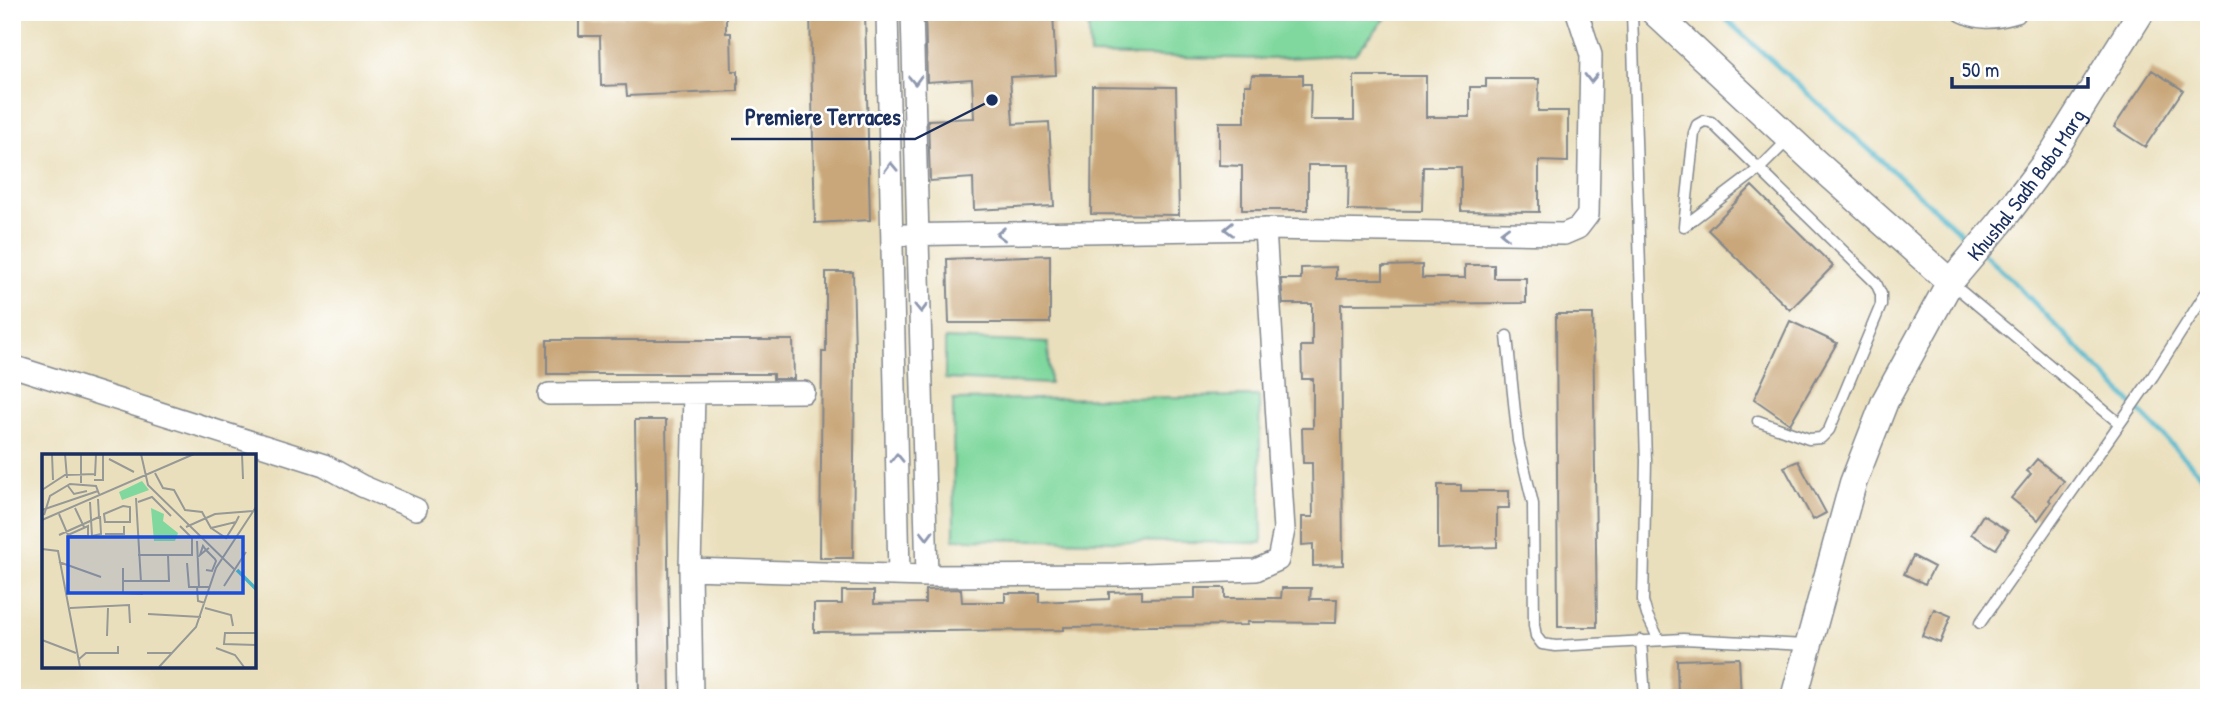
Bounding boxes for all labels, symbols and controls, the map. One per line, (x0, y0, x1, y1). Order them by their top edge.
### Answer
scale bar (1952, 46, 2088, 90)
text: 50 m (1962, 55, 1999, 84)
one-way arrow (1583, 73, 1599, 84)
one-way arrow (907, 75, 922, 86)
callout: Premiere Terraces (731, 95, 915, 139)
text: Premiere Terraces (745, 101, 901, 132)
street label: Khushal Sadh Baba Marg (1960, 103, 2091, 267)
one-way arrow (884, 162, 899, 173)
one-way arrow (1223, 221, 1234, 237)
one-way arrow (1500, 225, 1510, 241)
one-way arrow (996, 226, 1007, 241)
one-way arrow (914, 303, 929, 314)
one-way arrow (890, 452, 905, 463)
inset map (42, 454, 256, 668)
one-way arrow (919, 530, 934, 541)

